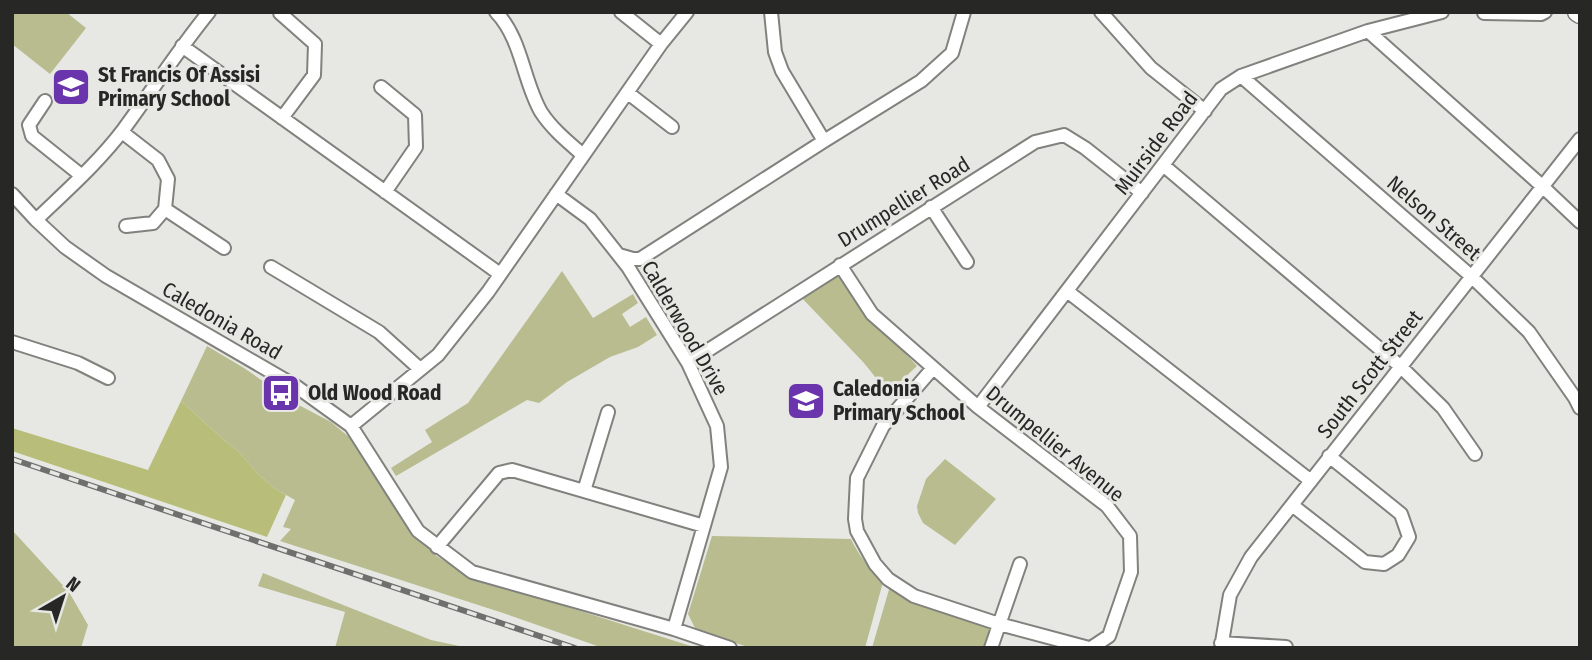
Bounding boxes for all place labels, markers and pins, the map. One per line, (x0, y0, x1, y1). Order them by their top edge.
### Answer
place label: St Francis Of Assisi Primary School (98, 62, 260, 112)
school or university icon: St Francis Of Assisi Primary School (50, 66, 92, 108)
bus stop icon: Old Wood Road (260, 372, 302, 414)
place label: Caledonia Primary School (833, 376, 965, 426)
place label: Old Wood Road (308, 380, 441, 406)
school or university icon: Caledonia Primary School (785, 380, 827, 422)

